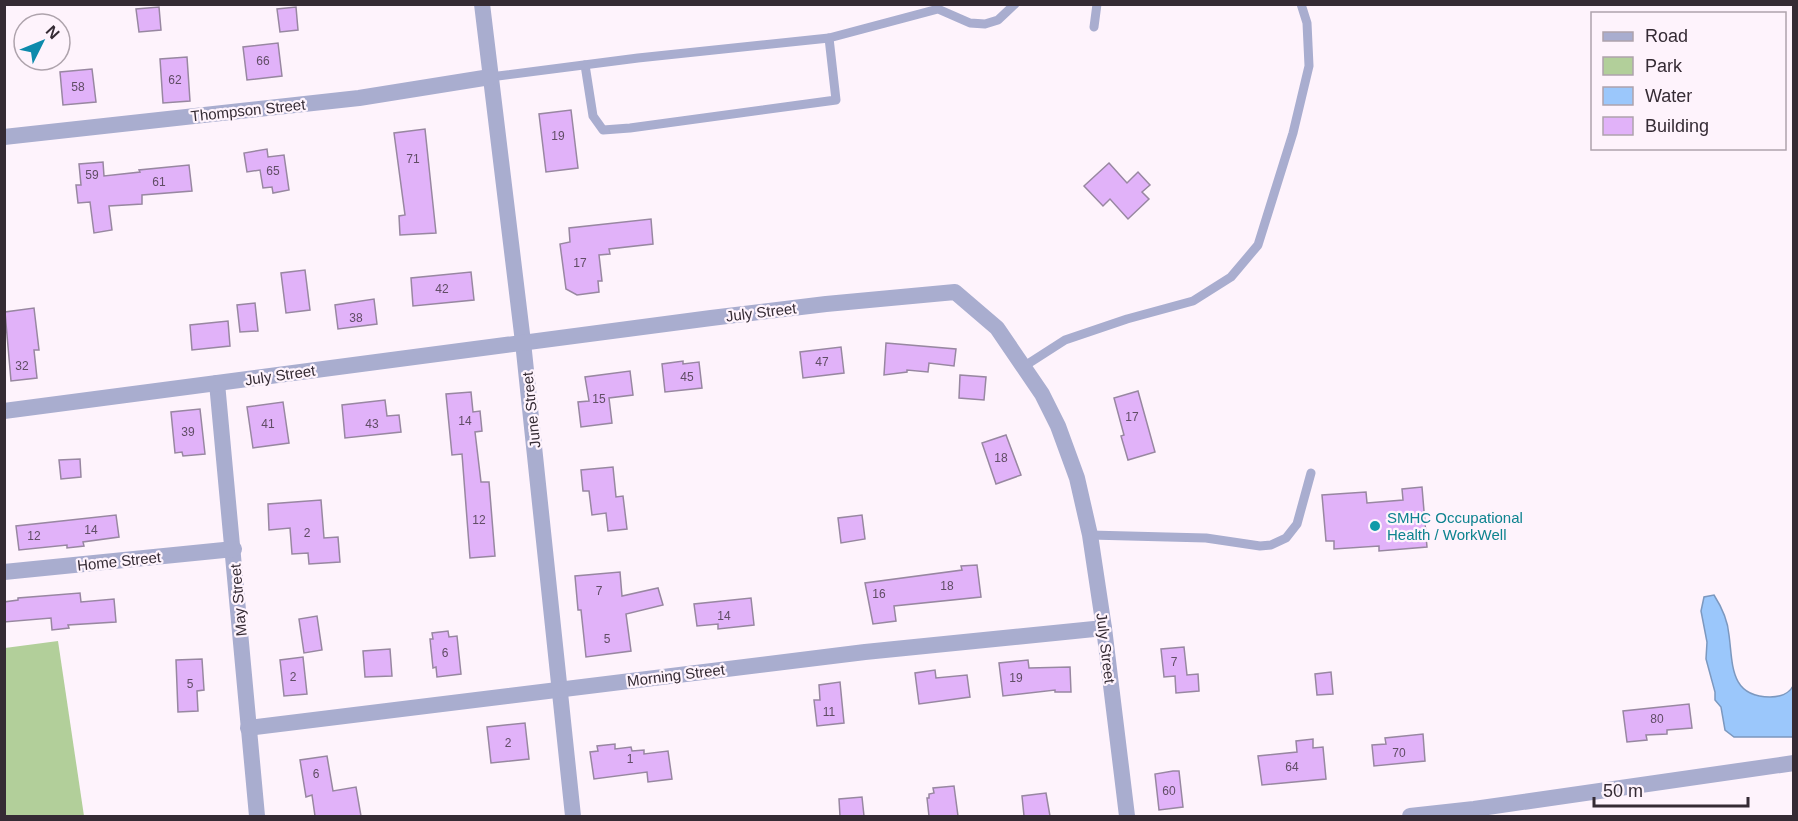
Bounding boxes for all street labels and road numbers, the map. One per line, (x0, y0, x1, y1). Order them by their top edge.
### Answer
street label: Thompson Street (190, 95, 307, 124)
street label: July Street (725, 299, 798, 325)
street label: July Street (244, 362, 317, 388)
street label: June Street (518, 370, 543, 449)
street label: Home Street (76, 548, 163, 574)
street label: May Street (226, 562, 250, 637)
street label: July Street (1093, 612, 1119, 685)
street label: Morning Street (626, 660, 727, 689)

